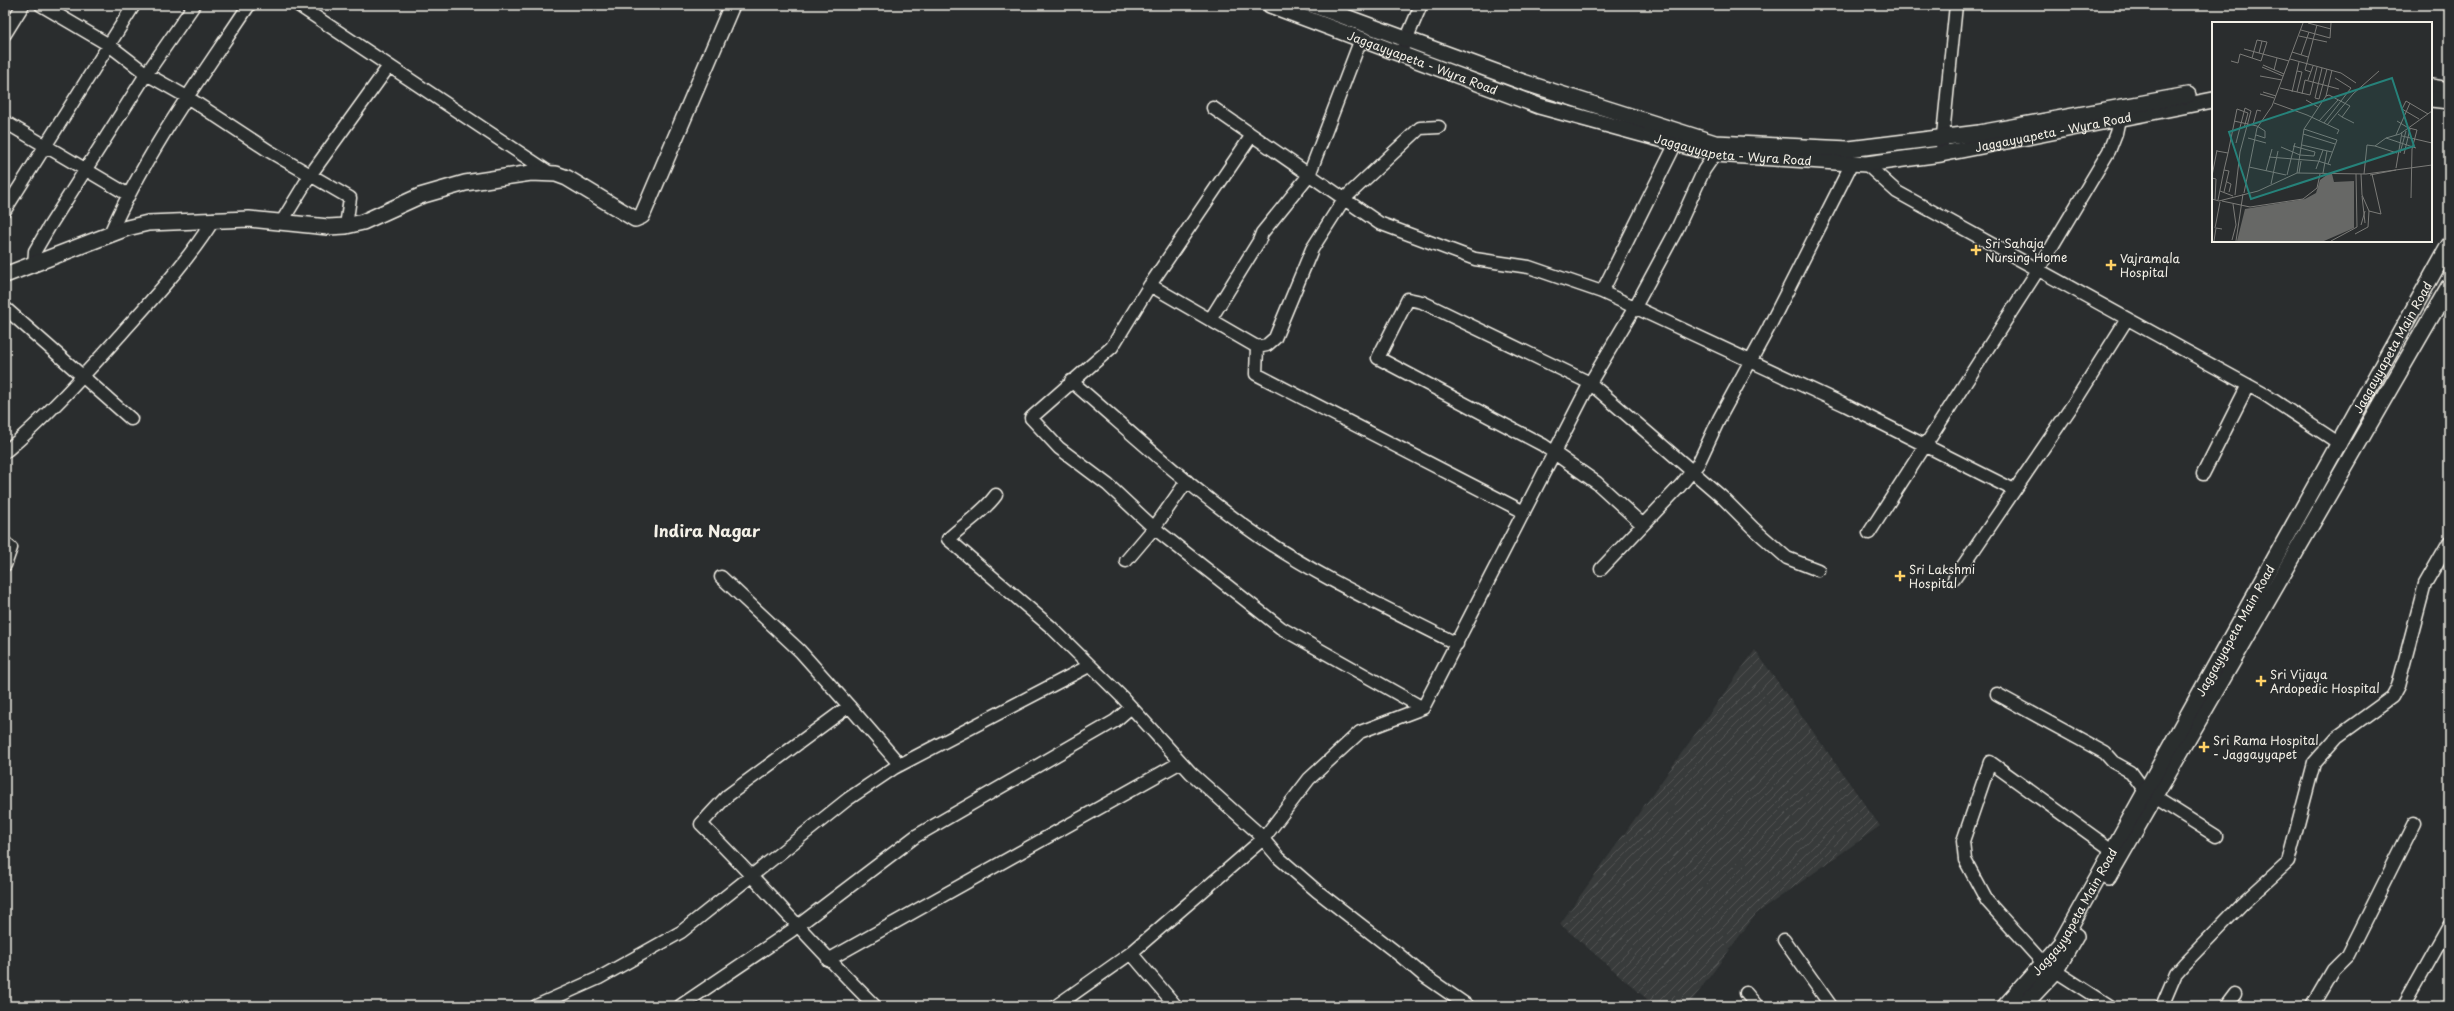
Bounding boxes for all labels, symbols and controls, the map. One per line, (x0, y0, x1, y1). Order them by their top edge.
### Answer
inset map (2212, 22, 2432, 242)
street label: Jaggayyapeta - Wyra Road (1345, 26, 1500, 99)
street label: Jaggayyapeta - Wyra Road (1973, 107, 2133, 156)
street label: Jaggayyapeta - Wyra Road (1652, 129, 1812, 169)
place label: Sri Sahaja Nursing Home (1985, 234, 2067, 266)
marker: Sri Sahaja Nursing Home (1970, 244, 1982, 256)
place label: Vajramala Hospital (2120, 249, 2181, 281)
marker: Vajramala Hospital (2105, 259, 2117, 271)
street label: Jaggayyapeta Main Road (2348, 278, 2436, 416)
district label: Indira Nagar (654, 518, 761, 542)
place label: Sri Lakshmi Hospital (1909, 560, 1975, 592)
street label: Jaggayyapeta Main Road (2191, 561, 2279, 699)
marker: Sri Lakshmi Hospital (1894, 570, 1906, 582)
place label: Sri Vijaya Ardopedic Hospital (2270, 665, 2380, 697)
marker: Sri Vijaya Ardopedic Hospital (2255, 675, 2267, 687)
place label: Sri Rama Hospital - Jaggayyapet (2213, 731, 2319, 763)
marker: Sri Rama Hospital - Jaggayyapet (2198, 741, 2210, 753)
street label: Jaggayyapeta Main Road (2028, 845, 2121, 979)

